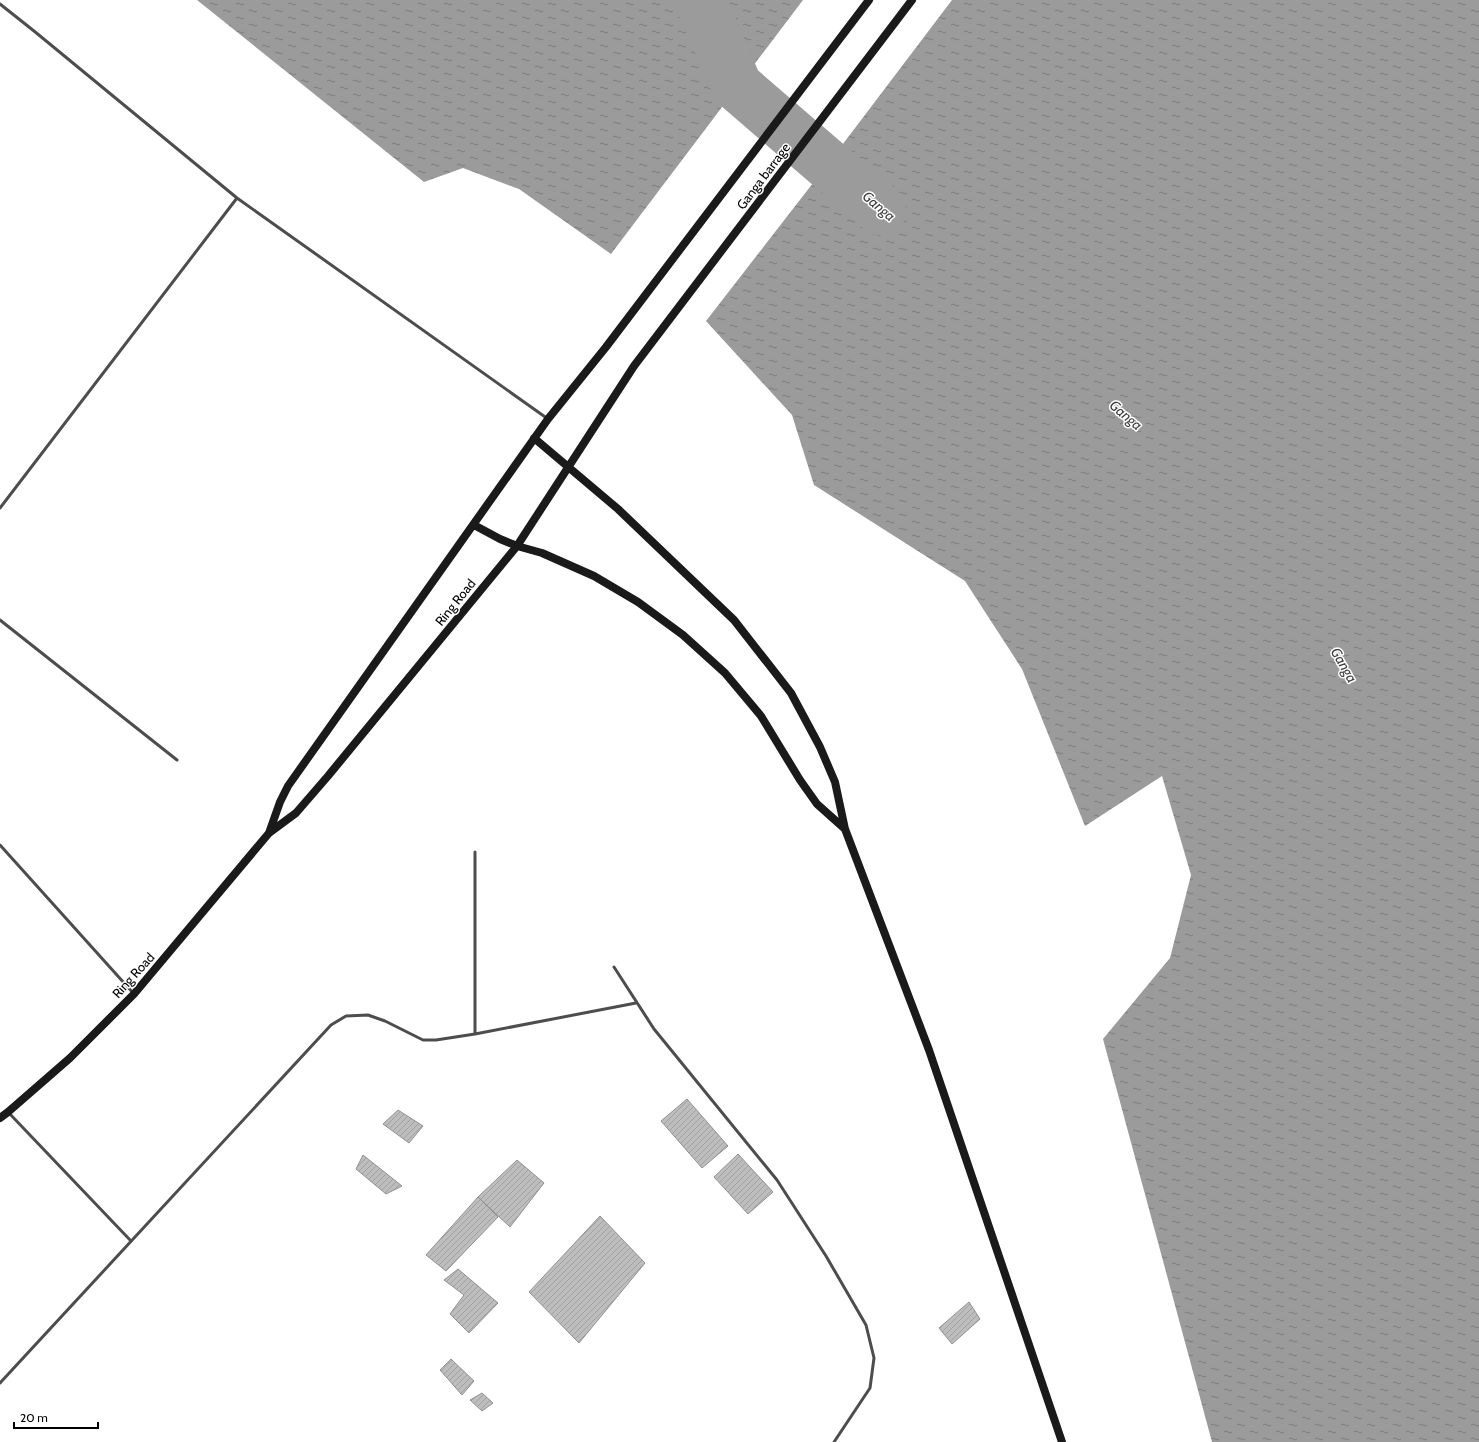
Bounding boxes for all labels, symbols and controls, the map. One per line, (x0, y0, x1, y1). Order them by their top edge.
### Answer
street label: Ganga barrage (733, 139, 793, 212)
water label: Ganga (859, 187, 899, 225)
water label: Ganga (1106, 396, 1146, 434)
street label: Ring Road (431, 575, 479, 629)
water label: Ganga (1327, 644, 1361, 686)
street label: Ring Road (109, 949, 157, 1001)
scale bar (14, 1404, 98, 1430)
text: 20 m (20, 1410, 48, 1425)

